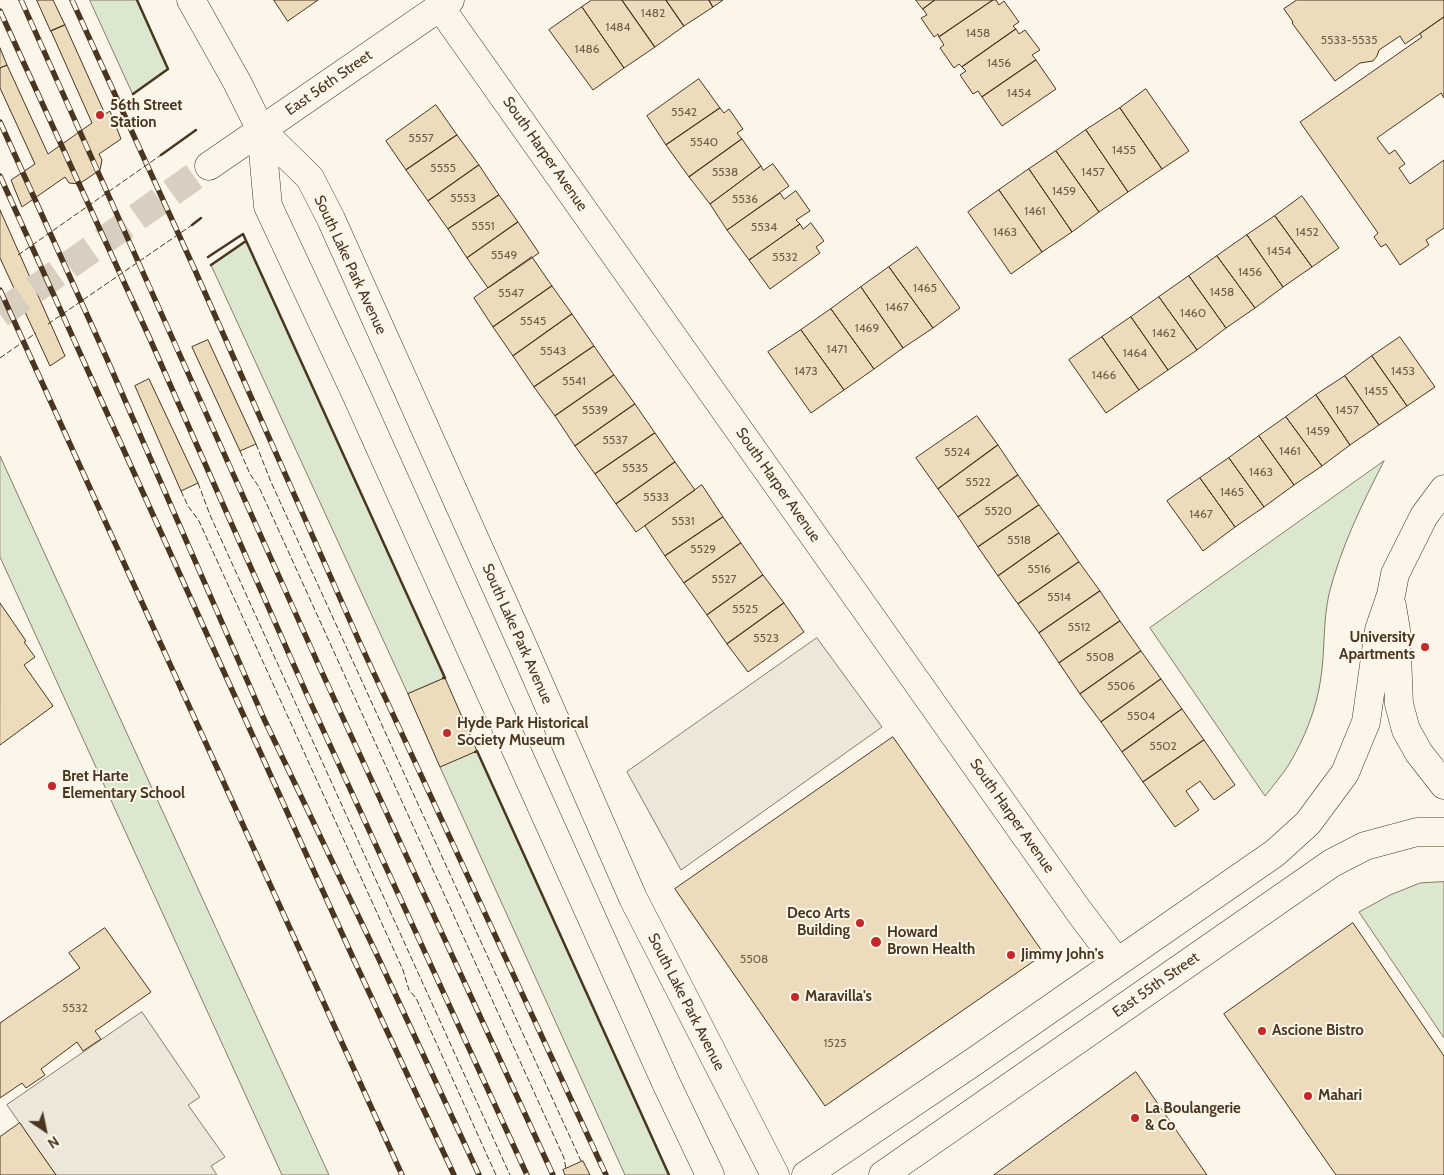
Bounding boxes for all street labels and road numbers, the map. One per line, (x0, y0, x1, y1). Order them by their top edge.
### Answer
street label: East 56th Street (282, 46, 376, 120)
street label: South Harper Avenue (499, 93, 591, 215)
street label: South Lake Park Avenue (310, 193, 390, 337)
street label: South Harper Avenue (732, 424, 824, 546)
street label: South Lake Park Avenue (478, 561, 556, 707)
street label: South Harper Avenue (966, 755, 1058, 877)
street label: South Lake Park Avenue (644, 930, 728, 1074)
street label: East 55th Street (1109, 949, 1203, 1021)

